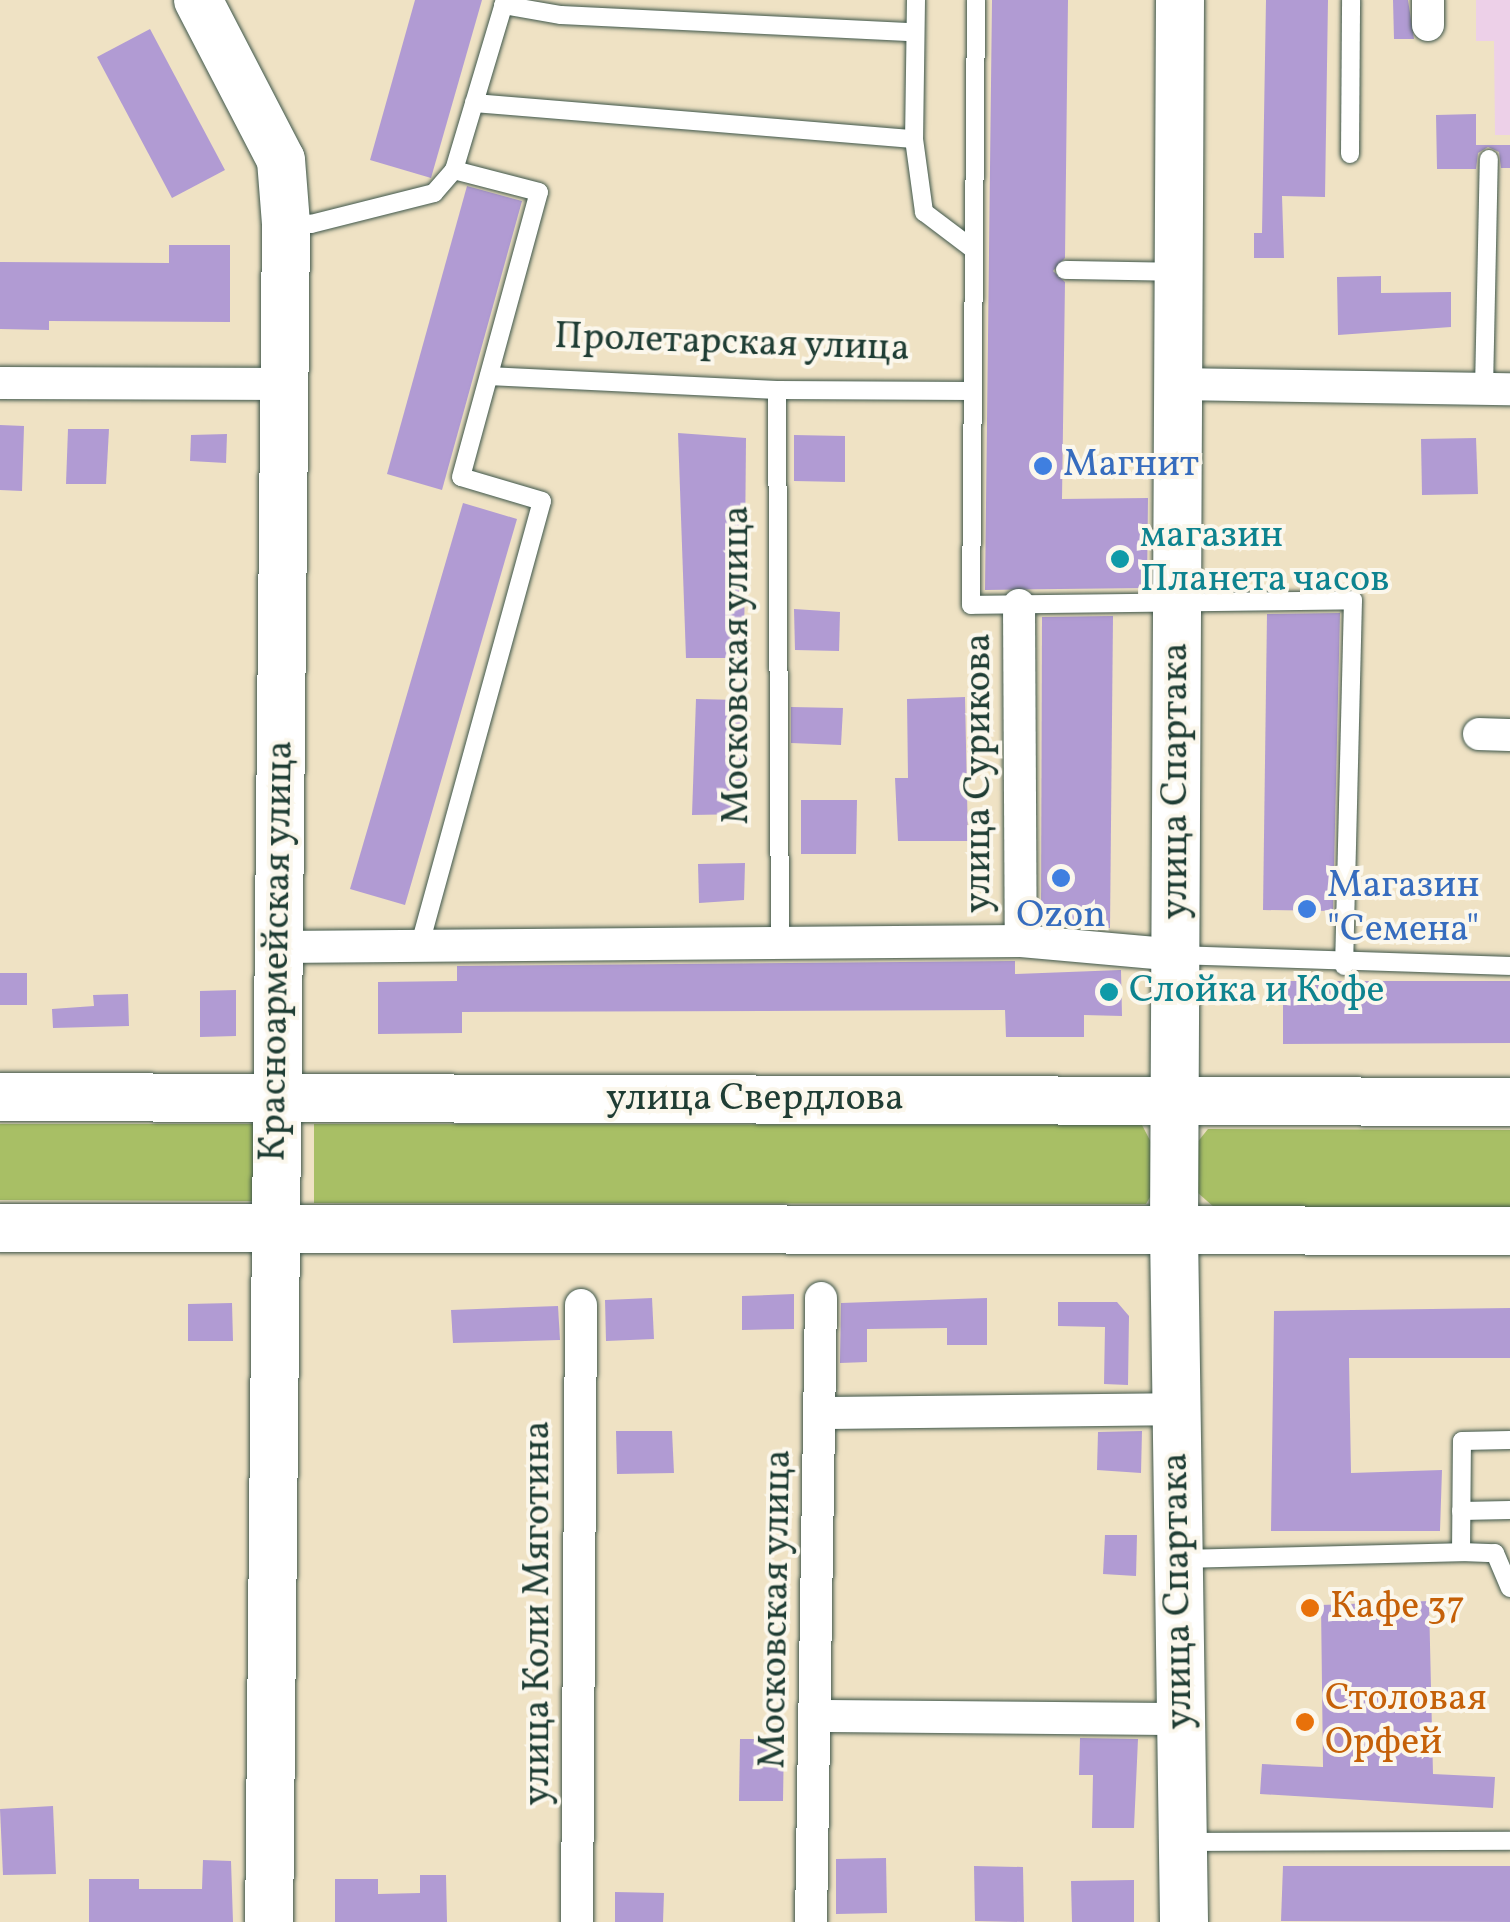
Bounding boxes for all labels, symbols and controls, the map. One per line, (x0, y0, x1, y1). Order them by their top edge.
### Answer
street label: Пролетарская улица (553, 315, 911, 373)
place label: Магнит (1063, 443, 1199, 489)
marker: Магнит (1032, 455, 1054, 477)
street label: Московская улица (715, 505, 761, 825)
place label: магазин Планета часов (1140, 514, 1391, 604)
marker: магазин Планета часов (1109, 548, 1131, 570)
street label: улица Сурикова (957, 633, 1003, 913)
street label: улица Спартака (1154, 643, 1200, 919)
street label: Красноармейская улица (252, 739, 304, 1163)
place label: Магазин "Семена" (1327, 864, 1480, 954)
marker: Ozon (1050, 867, 1072, 889)
place label: Ozon (1016, 894, 1106, 940)
marker: Магазин "Семена" (1296, 898, 1318, 920)
place label: Слойка и Кофе (1129, 969, 1385, 1015)
marker: Слойка и Кофе (1098, 981, 1120, 1003)
street label: улица Свердлова (606, 1077, 904, 1123)
street label: улица Коли Мяготина (516, 1420, 562, 1806)
street label: Московская улица (751, 1448, 803, 1770)
street label: улица Спартака (1154, 1452, 1204, 1730)
place label: Кафе 37 (1330, 1585, 1465, 1631)
marker: Кафе 37 (1299, 1597, 1321, 1619)
place label: Столовая Орфей (1325, 1677, 1487, 1766)
marker: Столовая Орфей (1294, 1711, 1316, 1733)

